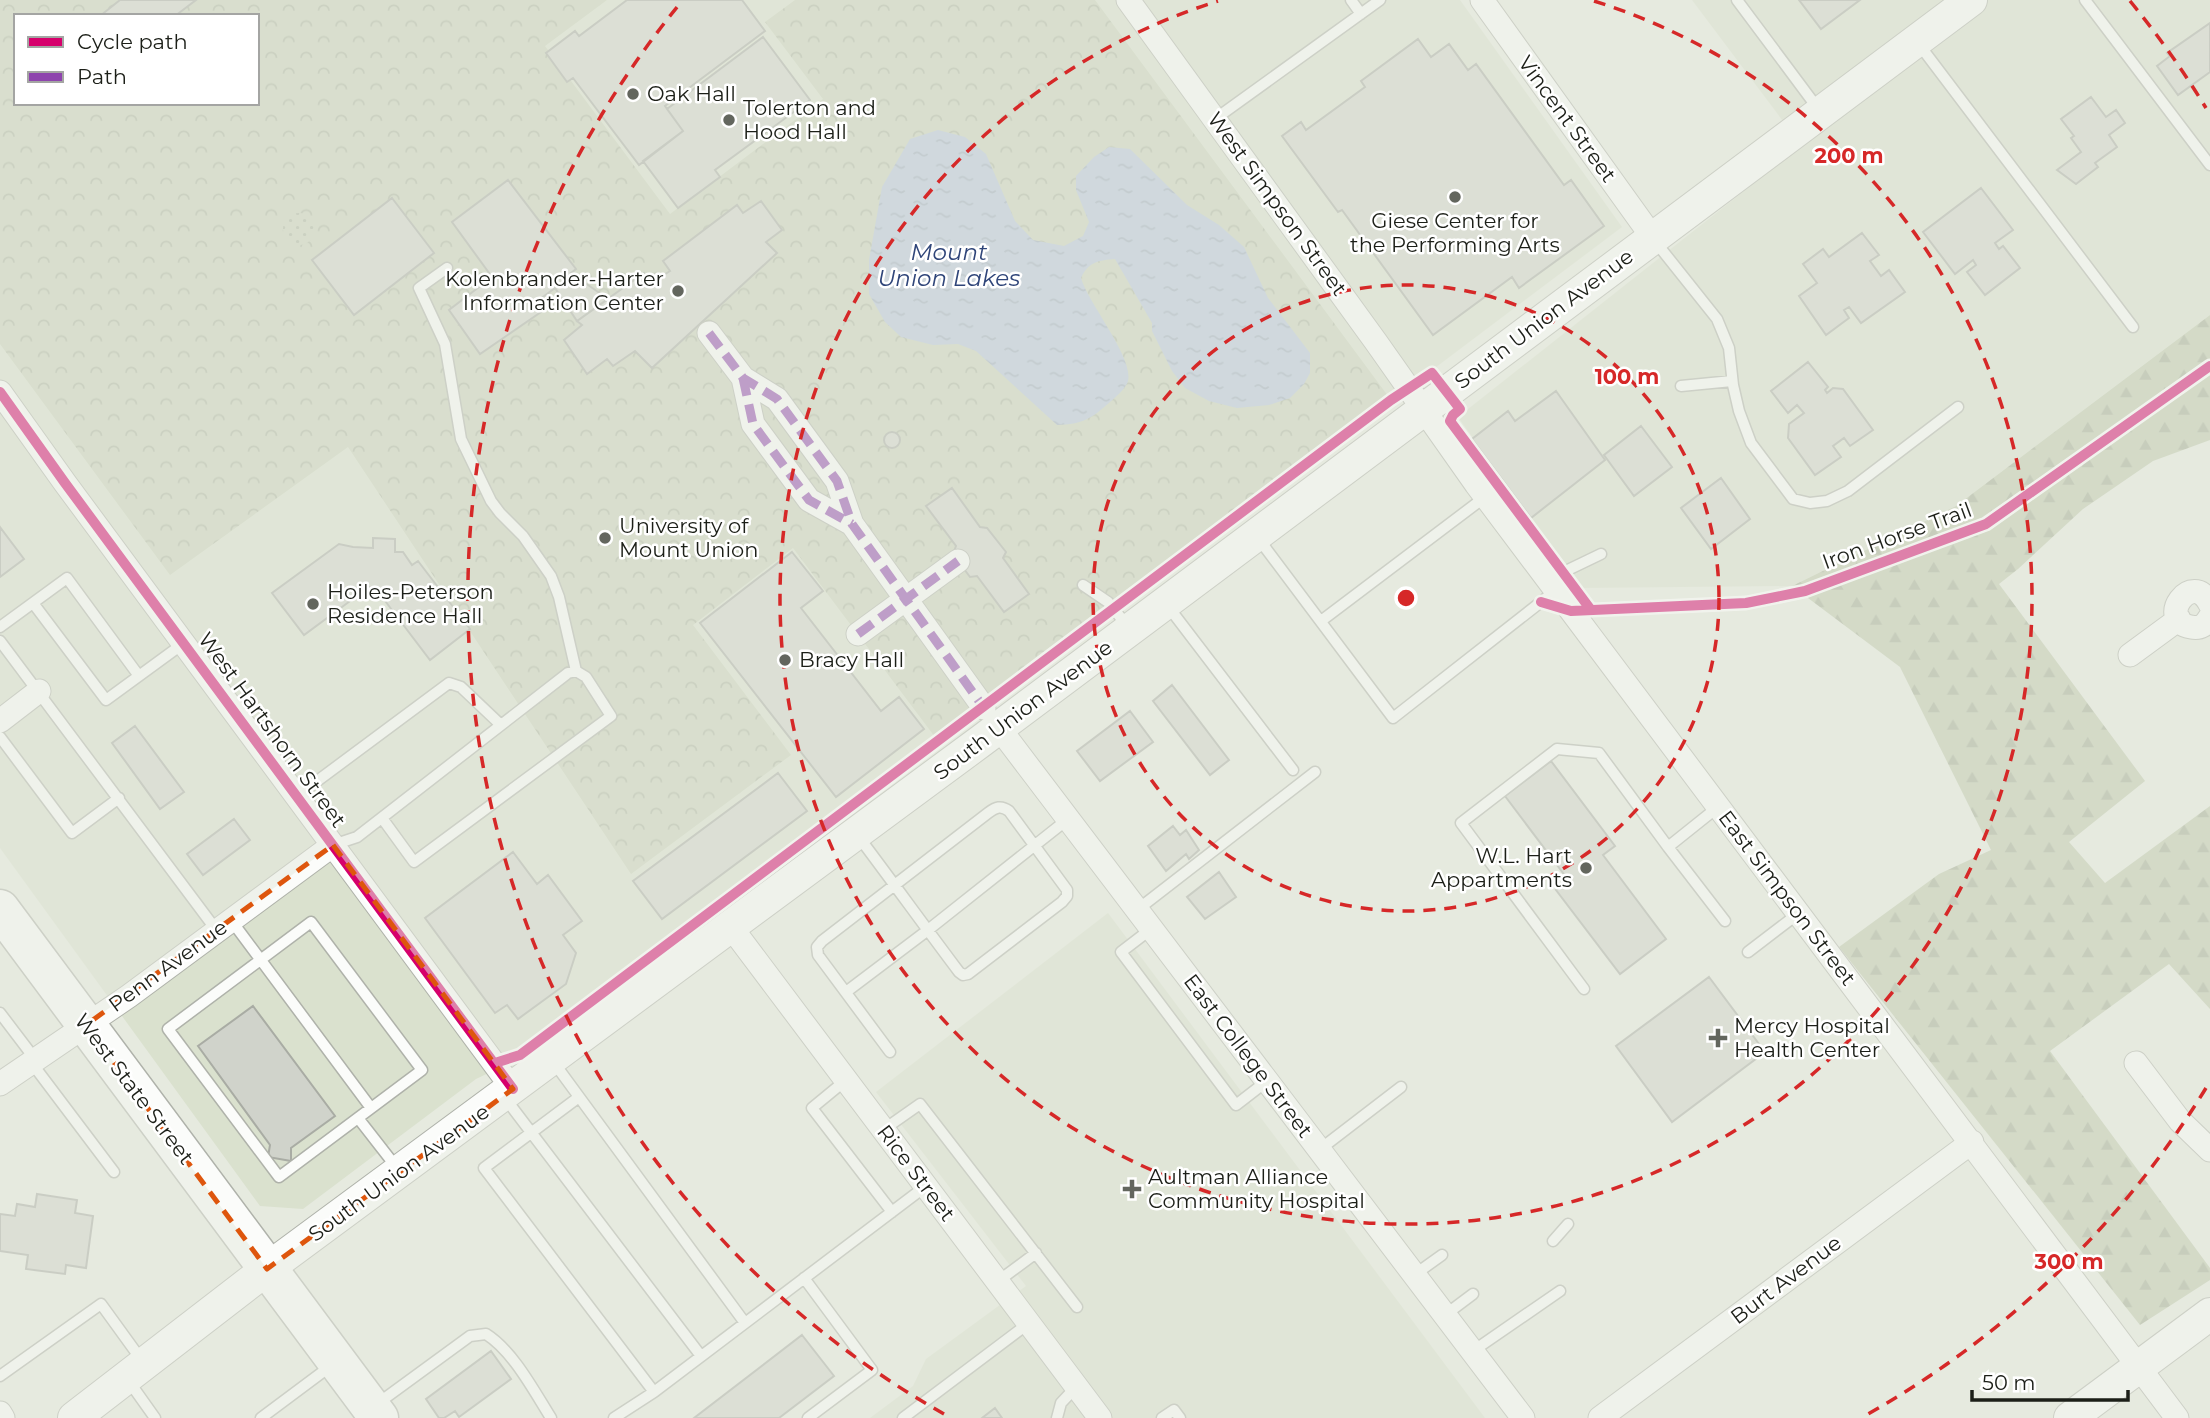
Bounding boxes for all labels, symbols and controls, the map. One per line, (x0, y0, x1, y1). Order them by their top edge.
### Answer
legend (14, 14, 259, 105)
text: Cycle path (77, 29, 188, 54)
street label: Vincent Street (1513, 51, 1622, 187)
text: Path (77, 64, 127, 89)
place label: Oak Hall (647, 81, 736, 106)
marker: Oak Hall (625, 86, 641, 102)
place label: Tolerton and Hood Hall (743, 95, 876, 144)
street label: West Simpson Street (1202, 107, 1352, 300)
marker: Tolerton and Hood Hall (721, 112, 737, 128)
text: 200 m (1815, 143, 1883, 168)
marker: Giese Center for the Performing Arts (1447, 189, 1463, 205)
place label: Giese Center for the Performing Arts (1350, 208, 1560, 257)
water label: Mount Union Lakes (878, 238, 1020, 292)
street label: South Union Avenue (1450, 243, 1638, 394)
place label: Kolenbrander-Harter Information Center (445, 266, 664, 315)
marker: Kolenbrander-Harter Information Center (670, 283, 686, 299)
text: 100 m (1595, 364, 1659, 389)
street label: Iron Horse Trail (1819, 497, 1975, 574)
place label: University of Mount Union (619, 513, 758, 562)
marker: University of Mount Union (597, 530, 613, 546)
place label: Hoiles-Peterson Residence Hall (327, 579, 494, 628)
centre of rings (1394, 586, 1418, 610)
marker: Hoiles-Peterson Residence Hall (305, 596, 321, 612)
street label: West Hartshorn Street (193, 627, 352, 832)
street label: South Union Avenue (929, 634, 1117, 785)
place label: Bracy Hall (799, 647, 904, 672)
marker: Bracy Hall (777, 652, 793, 668)
street label: East Simpson Street (1714, 805, 1861, 990)
place label: W.L. Hart Appartments (1431, 843, 1572, 892)
marker: W.L. Hart Appartments (1578, 860, 1594, 876)
street label: Penn Avenue (103, 914, 232, 1017)
street label: East College Street (1179, 969, 1318, 1142)
street label: West State Street (70, 1008, 199, 1169)
place label: Mercy Hospital Health Center (1734, 1013, 1890, 1062)
marker: Mercy Hospital Health Center (1708, 1028, 1728, 1048)
street label: South Union Avenue (304, 1099, 494, 1246)
street label: Rice Street (872, 1120, 961, 1226)
place label: Aultman Alliance Community Hospital (1148, 1164, 1365, 1213)
marker: Aultman Alliance Community Hospital (1122, 1179, 1142, 1199)
street label: Burt Avenue (1725, 1230, 1846, 1329)
text: 300 m (2034, 1249, 2103, 1274)
scale bar (1972, 1358, 2128, 1402)
text: 50 m (1982, 1370, 2036, 1395)

